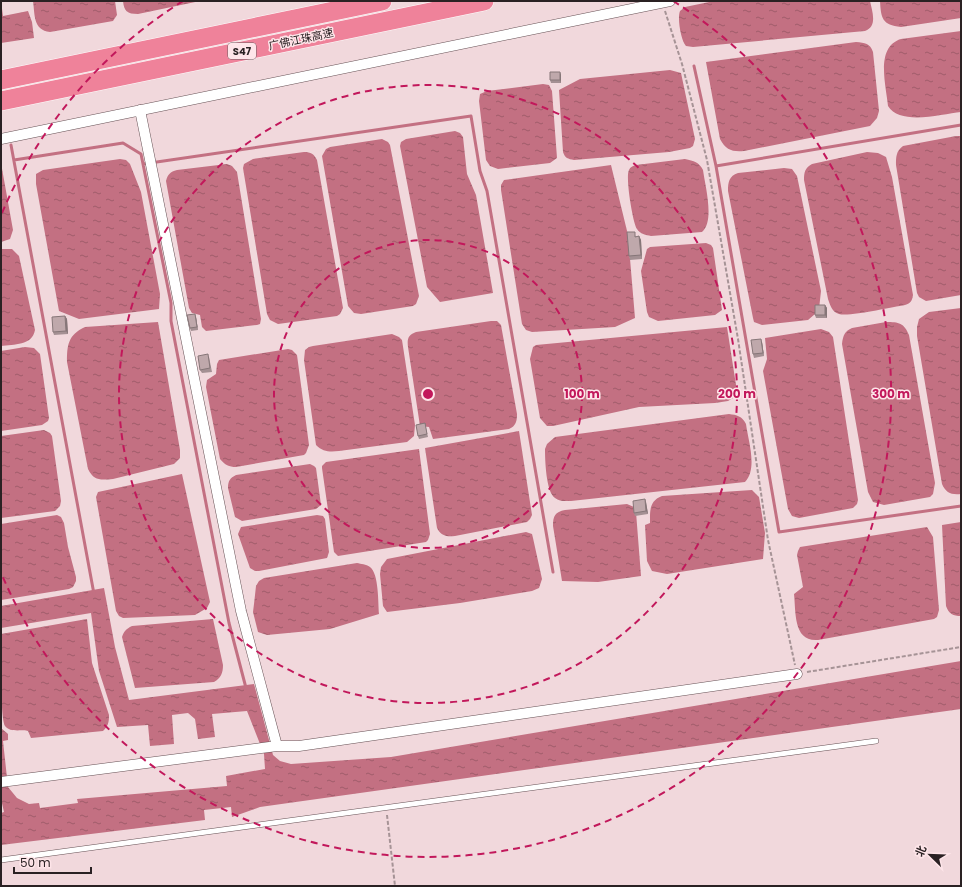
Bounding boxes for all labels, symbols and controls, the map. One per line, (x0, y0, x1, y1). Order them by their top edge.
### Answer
street label: 广佛江珠高速 (267, 24, 335, 54)
road number: S47 (228, 43, 256, 59)
text: 100 m (564, 385, 600, 402)
text: 200 m (718, 385, 756, 402)
text: 300 m (872, 385, 910, 402)
centre of rings (421, 387, 435, 401)
north arrow (910, 835, 950, 875)
text: 北 (911, 843, 930, 859)
scale bar (14, 849, 91, 875)
text: 50 m (20, 854, 51, 871)

